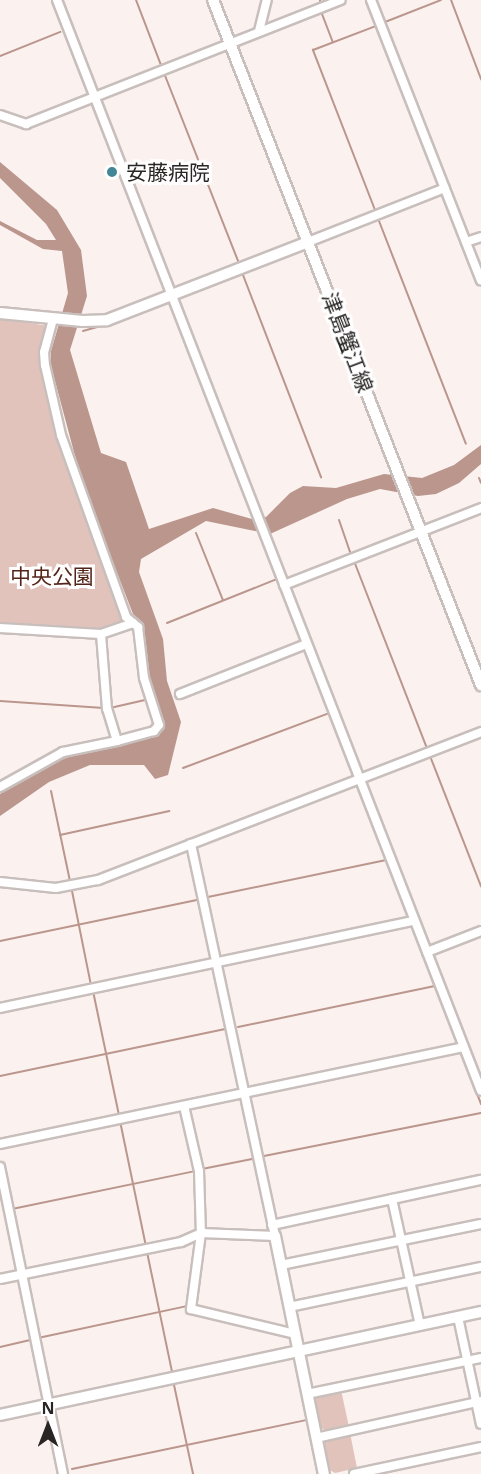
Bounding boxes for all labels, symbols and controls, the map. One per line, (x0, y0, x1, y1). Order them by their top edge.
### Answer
place label: 安藤病院 (126, 159, 210, 185)
marker: 安藤病院 (103, 163, 121, 181)
street label: 津島蟹江線 (317, 288, 379, 396)
park label: 中央公園 (10, 563, 94, 589)
north arrow (18, 1396, 78, 1456)
text: N (41, 1397, 55, 1419)

